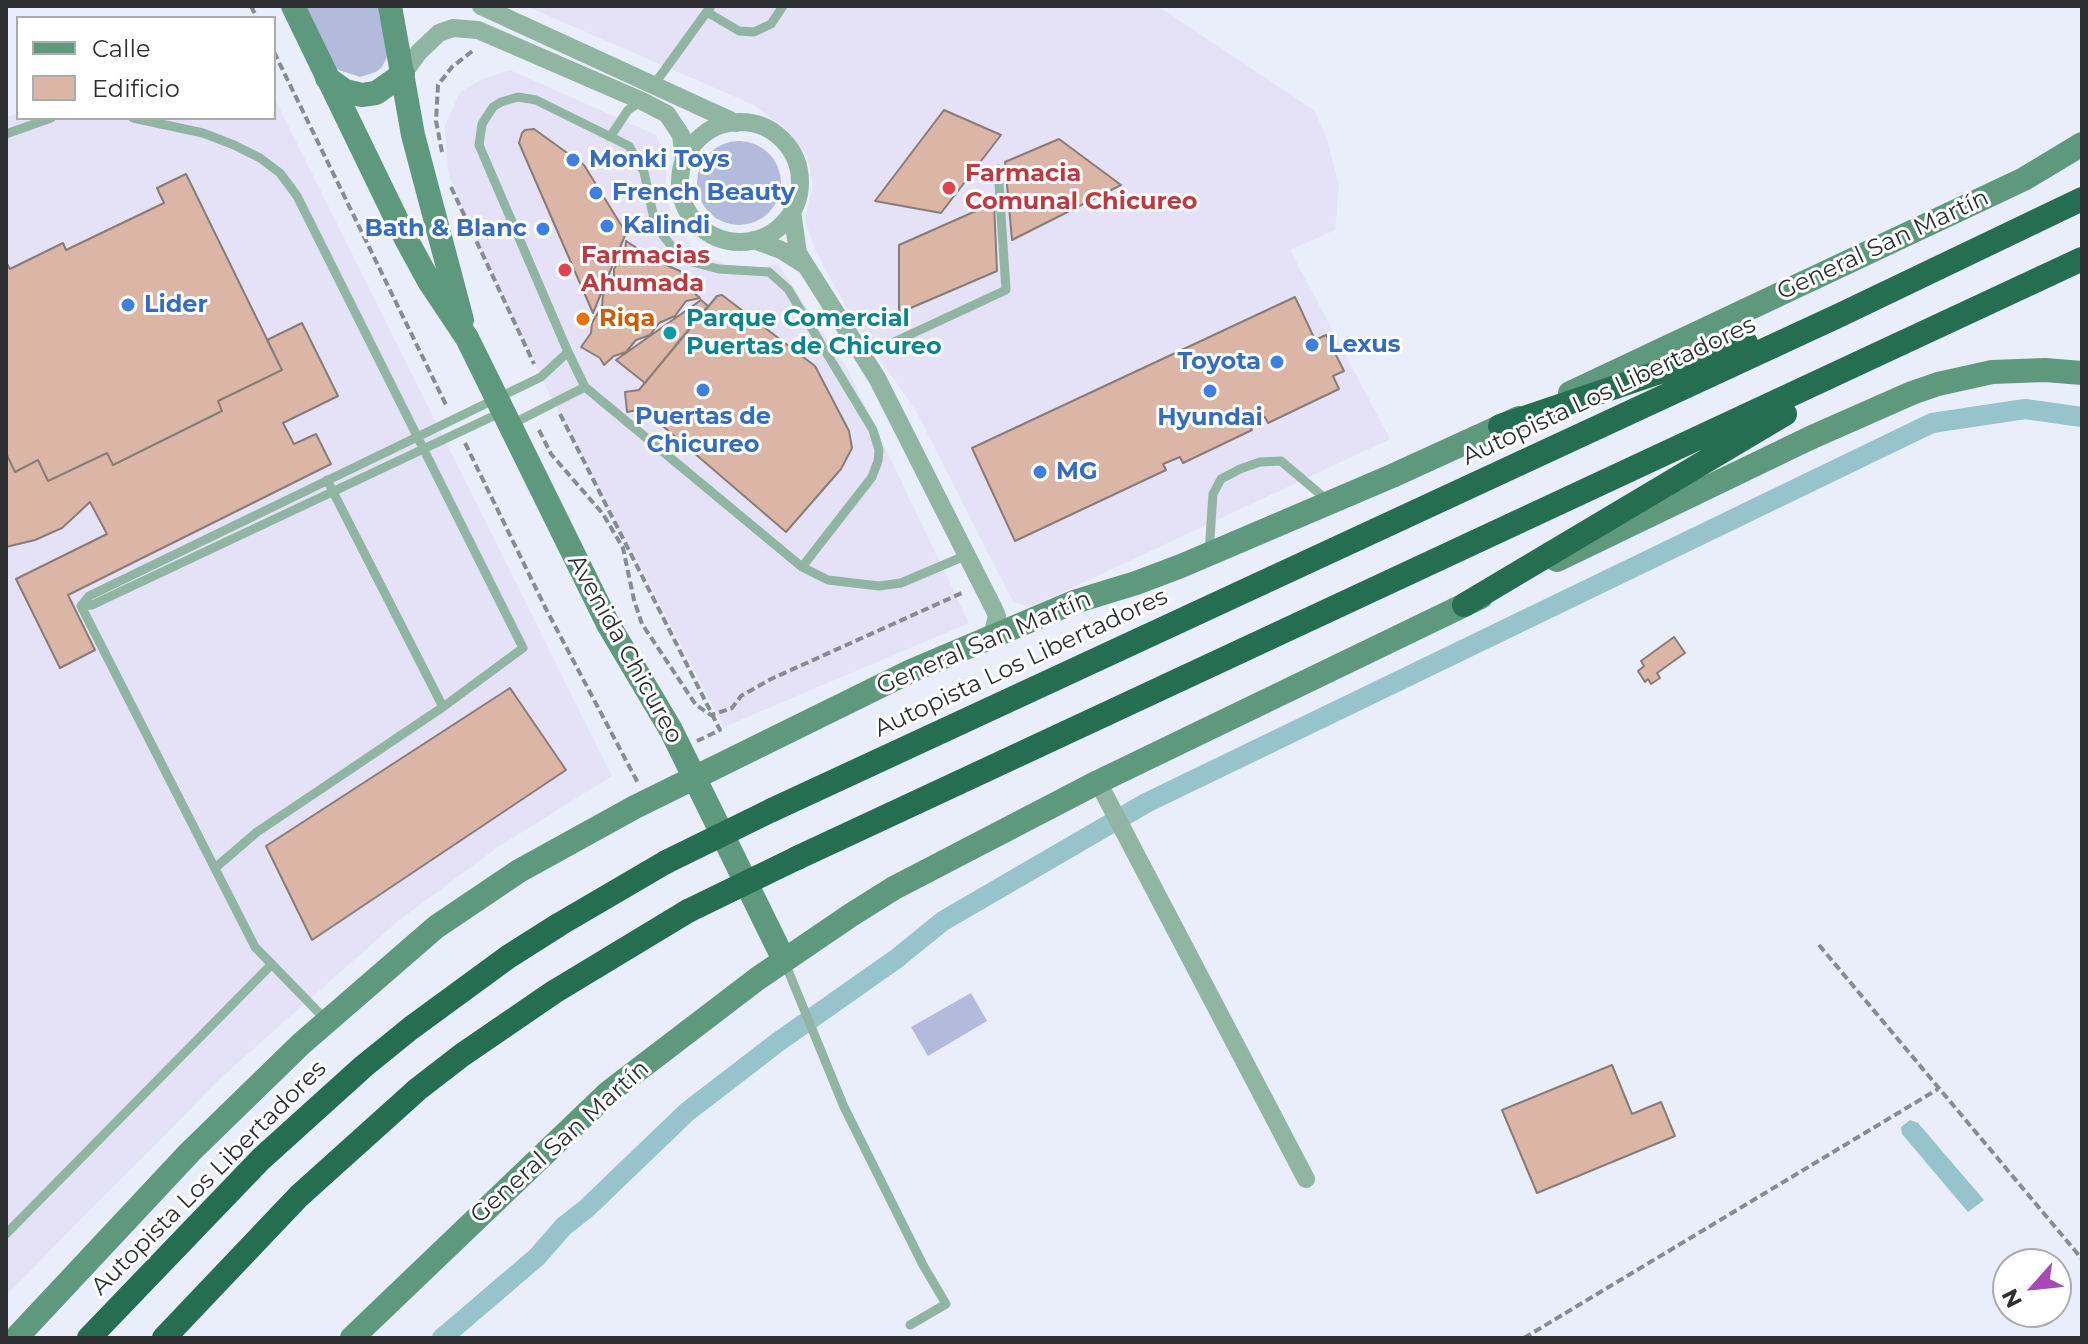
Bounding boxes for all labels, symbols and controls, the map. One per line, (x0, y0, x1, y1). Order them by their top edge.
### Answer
legend (16, 16, 276, 120)
text: Calle (92, 34, 150, 63)
text: Edificio (92, 74, 180, 103)
place label: Monki Toys (589, 146, 730, 174)
marker: Monki Toys (564, 151, 582, 169)
place label: Farmacia Comunal Chicureo (965, 160, 1198, 216)
place label: French Beauty (612, 179, 795, 207)
marker: Farmacia Comunal Chicureo (940, 179, 958, 197)
street label: General San Martín (1773, 183, 1993, 307)
marker: French Beauty (587, 184, 605, 202)
place label: Kalindi (623, 212, 710, 240)
place label: Bath & Blanc (364, 215, 527, 243)
marker: Kalindi (598, 217, 616, 235)
marker: Bath & Blanc (534, 220, 552, 238)
place label: Farmacias Ahumada (581, 242, 710, 298)
marker: Farmacias Ahumada (556, 261, 574, 279)
place label: Lider (144, 291, 208, 319)
marker: Lider (119, 296, 137, 314)
place label: Riqa (599, 305, 655, 333)
place label: Parque Comercial Puertas de Chicureo (686, 305, 942, 361)
marker: Riqa (574, 310, 592, 328)
street label: Autopista Los Libertadores (1458, 310, 1760, 472)
marker: Parque Comercial Puertas de Chicureo (661, 324, 679, 342)
place label: Lexus (1328, 331, 1400, 359)
marker: Lexus (1303, 336, 1321, 354)
place label: Toyota (1178, 348, 1261, 376)
marker: Toyota (1268, 353, 1286, 371)
marker: Puertas de Chicureo (694, 381, 712, 399)
marker: Hyundai (1201, 382, 1219, 400)
place label: Puertas de Chicureo (635, 403, 771, 459)
place label: Hyundai (1157, 404, 1263, 432)
place label: MG (1056, 458, 1097, 486)
marker: MG (1031, 463, 1049, 481)
street label: Avenida Chicureo (561, 550, 689, 748)
street label: Autopista Los Libertadores (870, 582, 1172, 744)
street label: General San Martín (872, 585, 1096, 701)
street label: General San Martín (465, 1054, 655, 1230)
street label: Autopista Los Libertadores (86, 1055, 332, 1301)
north arrow (1992, 1248, 2072, 1328)
text: N (1996, 1284, 2028, 1312)

